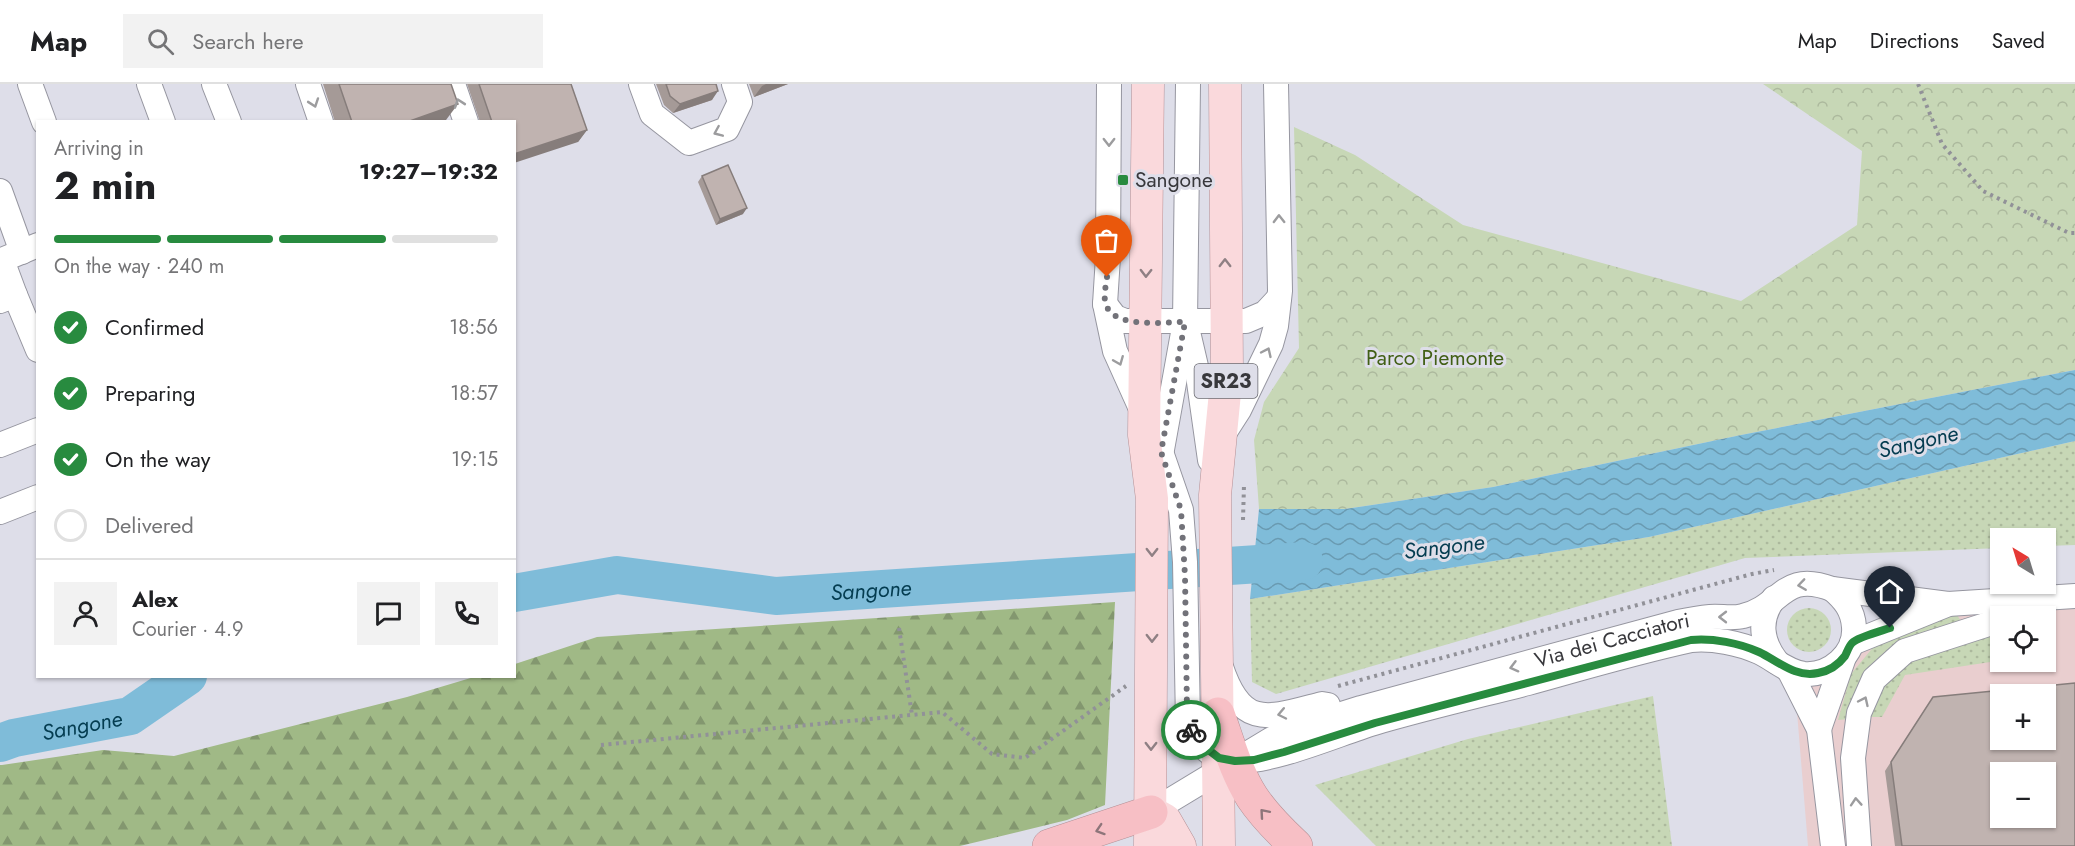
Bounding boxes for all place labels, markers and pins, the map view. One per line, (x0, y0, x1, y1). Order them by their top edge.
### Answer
place label: Sangone (1135, 165, 1213, 195)
marker: Sangone (1116, 173, 1130, 187)
pin (1081, 215, 1132, 277)
pin (1864, 566, 1915, 628)

